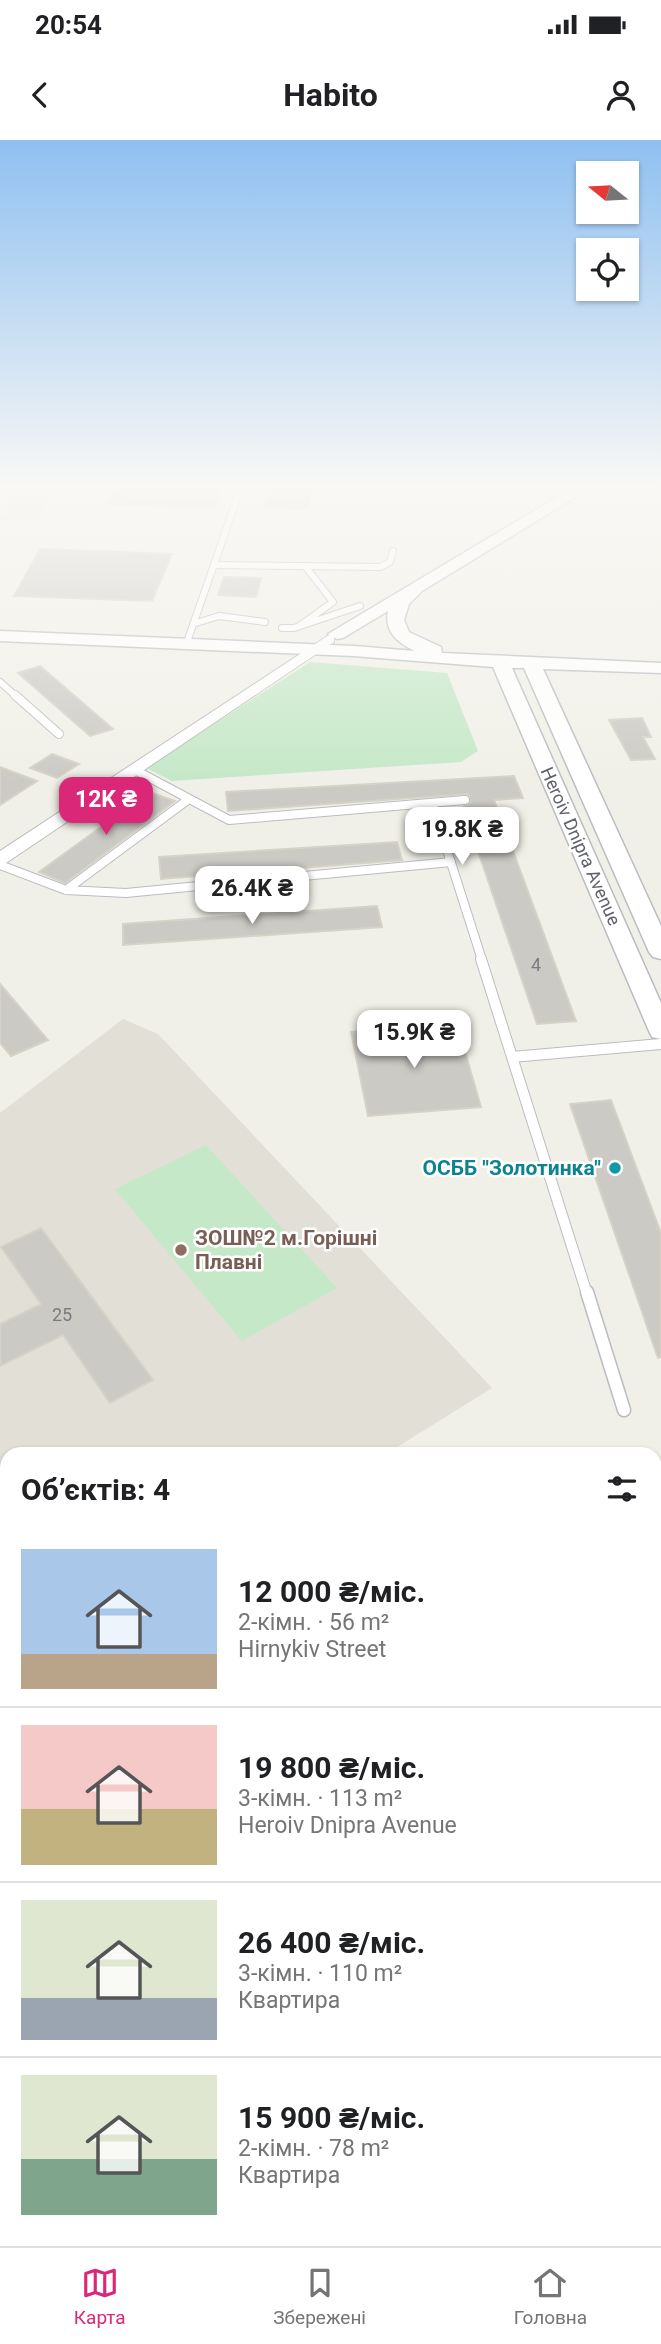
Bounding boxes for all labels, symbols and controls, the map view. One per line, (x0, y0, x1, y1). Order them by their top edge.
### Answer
text: 20:54 (35, 10, 102, 40)
icon: back (21, 76, 59, 114)
text: Habito (283, 76, 378, 114)
icon: person (602, 76, 640, 114)
north arrow (576, 161, 639, 224)
map controls (576, 161, 639, 301)
button: locate (576, 238, 639, 301)
street label: Heroiv Dnipra Avenue (537, 764, 625, 928)
pin: 12K ₴ (57, 778, 155, 837)
text: 12K ₴ (75, 786, 137, 813)
pin: 19.8K ₴ (397, 808, 527, 867)
text: 19.8K ₴ (421, 816, 503, 843)
pin: 26.4K ₴ (187, 866, 317, 926)
text: 26.4K ₴ (211, 875, 293, 902)
house number: 4 (531, 954, 541, 975)
pin: 15.9K ₴ (349, 1010, 479, 1070)
text: 15.9K ₴ (373, 1019, 455, 1046)
place label: ОСББ "Золотинка" (423, 1156, 601, 1180)
marker: ОСББ "Золотинка" (607, 1160, 623, 1176)
place label: ЗОШ№2 м.Горішні Плавні (195, 1226, 377, 1274)
marker: ЗОШ№2 м.Горішні Плавні (173, 1242, 189, 1258)
house number: 25 (52, 1304, 72, 1325)
icon: filters (603, 1470, 641, 1508)
text: Об’єктів: 4 (21, 1472, 170, 1507)
text: 12 000 ₴/міс. (238, 1574, 425, 1609)
icon: home (77, 1577, 161, 1661)
text: 2-кімн. · 56 m² (238, 1609, 389, 1636)
text: Hirnykiv Street (238, 1636, 386, 1663)
text: 19 800 ₴/міс. (238, 1750, 425, 1785)
icon: home (77, 1753, 161, 1837)
text: 3-кімн. · 113 m² (238, 1785, 402, 1812)
text: Heroiv Dnipra Avenue (238, 1812, 457, 1839)
text: 26 400 ₴/міс. (238, 1925, 425, 1960)
icon: home (77, 1928, 161, 2012)
text: 3-кімн. · 110 m² (238, 1960, 402, 1987)
text: Квартира (238, 1987, 340, 2014)
text: 15 900 ₴/міс. (238, 2100, 425, 2135)
icon: home (77, 2103, 161, 2187)
text: 2-кімн. · 78 m² (238, 2135, 389, 2162)
text: Квартира (238, 2162, 340, 2189)
tab: Карта (74, 2264, 126, 2329)
tab: Збережені (273, 2264, 366, 2329)
tab: Головна (514, 2264, 587, 2329)

